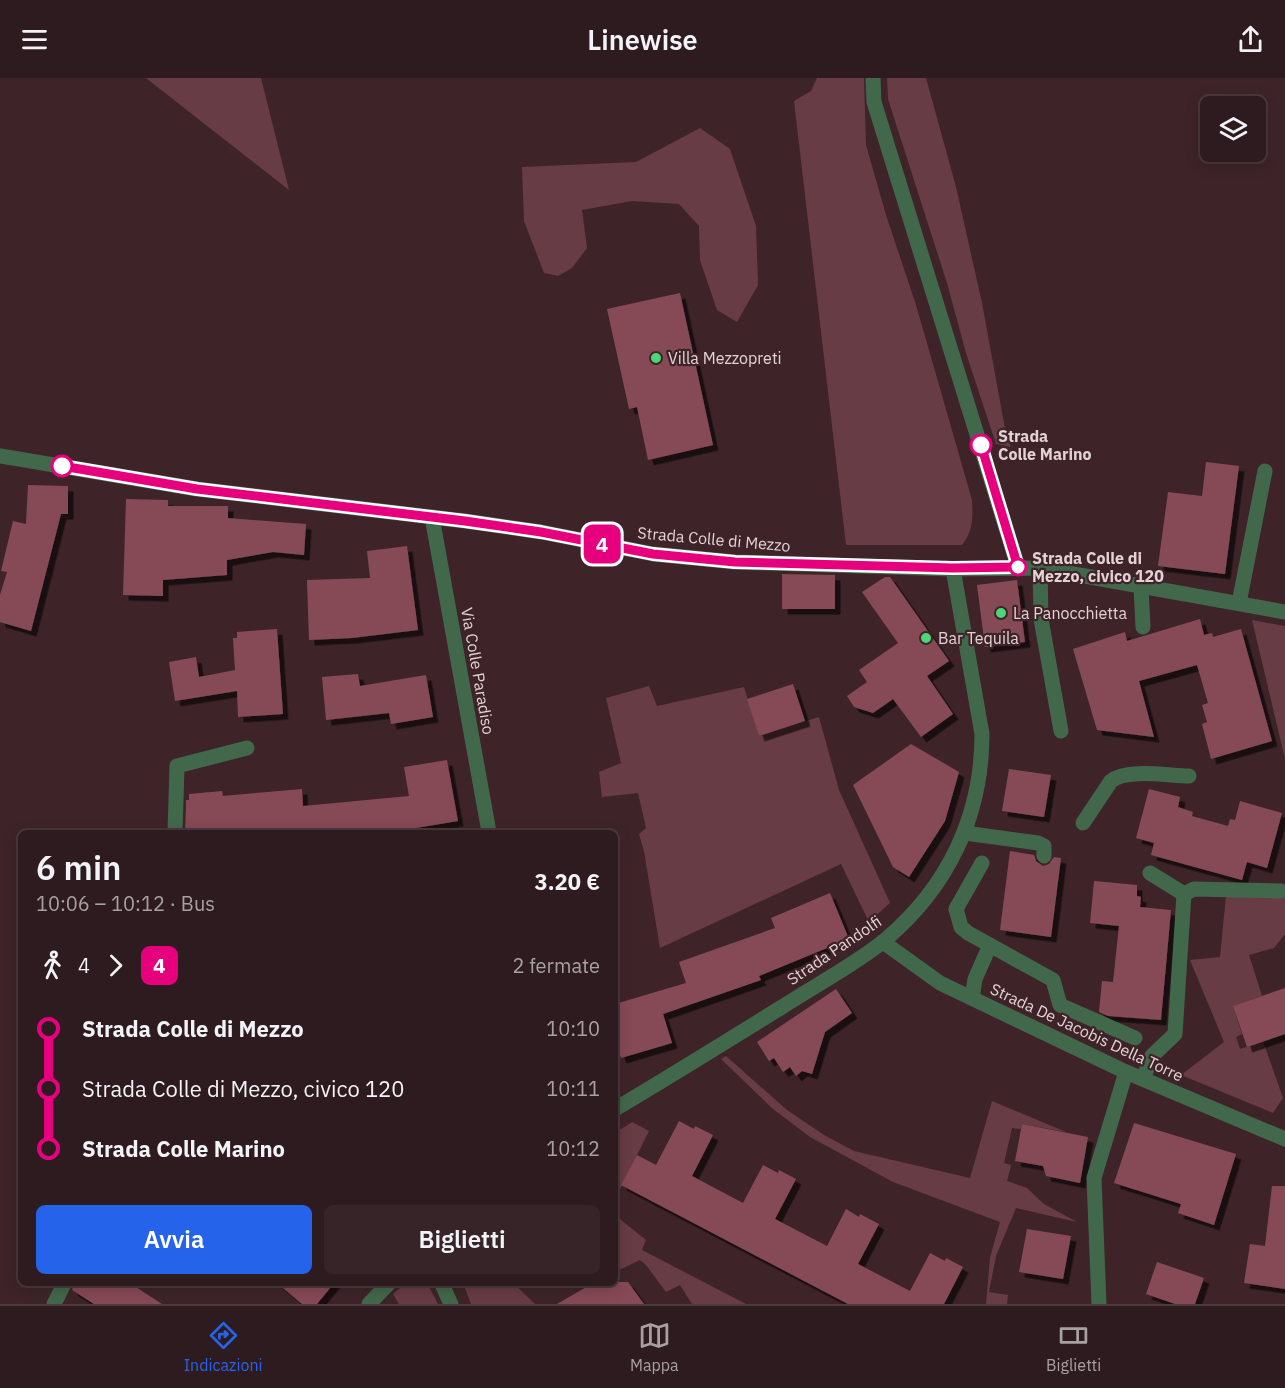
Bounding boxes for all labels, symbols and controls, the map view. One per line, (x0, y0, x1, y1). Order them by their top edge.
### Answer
text: Linewise (587, 22, 698, 57)
icon: menu (18, 23, 51, 56)
icon: share (1234, 23, 1267, 56)
map controls (1200, 96, 1266, 162)
button: layers (1200, 96, 1266, 162)
place label: Villa Mezzopreti (668, 348, 782, 368)
marker: Villa Mezzopreti (649, 351, 663, 365)
place label: Strada Colle Marino (998, 426, 1092, 464)
marker: Strada Colle Marino (970, 434, 992, 456)
unlabelled marker (51, 455, 73, 477)
street label: Strada Colle di Mezzo (637, 522, 791, 556)
line badge: 4 (582, 524, 622, 564)
text: 4 (596, 530, 608, 558)
place label: Strada Colle di Mezzo, civico 120 (1032, 548, 1164, 586)
marker: Strada Colle di Mezzo, civico 120 (1009, 558, 1027, 576)
place label: La Panocchietta (1013, 603, 1127, 623)
street label: Via Colle Paradiso (457, 606, 499, 736)
marker: La Panocchietta (994, 606, 1008, 620)
place label: Bar Tequila (938, 628, 1019, 648)
marker: Bar Tequila (919, 631, 933, 645)
text: 6 min (36, 846, 121, 889)
text: 3.20 € (535, 867, 600, 896)
text: 10:06 – 10:12 · Bus (36, 890, 215, 917)
street label: Strada Pandolfi (783, 911, 885, 989)
icon: walk (36, 949, 69, 982)
icon: forward (99, 949, 132, 982)
text: 4 (153, 951, 166, 979)
text: 4 (78, 952, 90, 979)
text: 2 fermate (513, 952, 600, 979)
street label: Strada De Jacobis Della Torre (987, 978, 1187, 1086)
text: Strada Colle di Mezzo (82, 1014, 304, 1043)
text: 10:10 (546, 1015, 600, 1042)
text: Strada Colle di Mezzo, civico 120 (82, 1074, 405, 1103)
text: 10:11 (546, 1075, 600, 1102)
text: Strada Colle Marino (82, 1134, 285, 1163)
text: 10:12 (546, 1135, 600, 1162)
button: Avvia (36, 1205, 312, 1274)
button: Biglietti (324, 1205, 600, 1274)
tab: Indicazioni (184, 1319, 263, 1375)
tab: Mappa (630, 1319, 679, 1375)
tab: Biglietti (1046, 1319, 1101, 1375)

